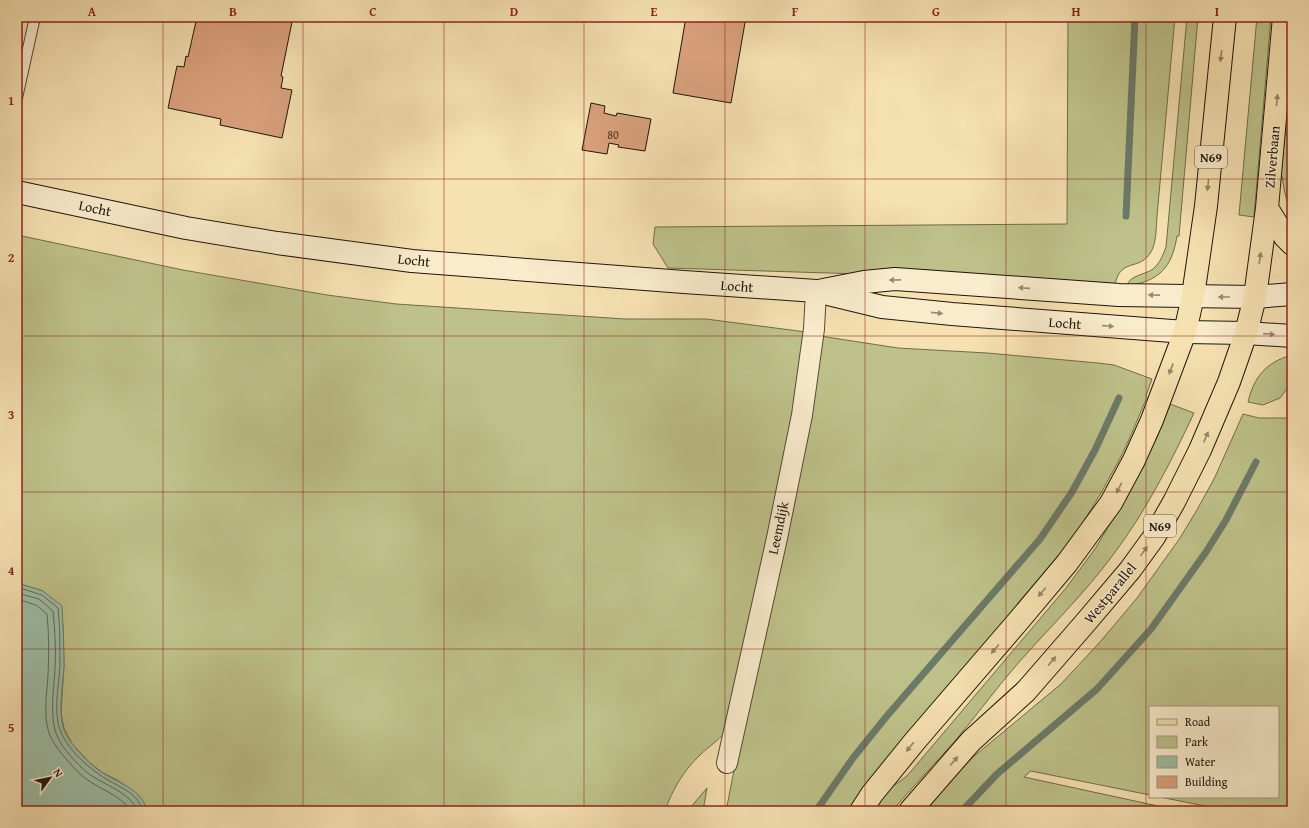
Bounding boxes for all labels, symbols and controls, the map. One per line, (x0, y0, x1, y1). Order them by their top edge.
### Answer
text: A (88, 2, 97, 21)
text: B (229, 2, 237, 21)
text: C (369, 2, 377, 21)
text: D (510, 2, 518, 21)
text: E (651, 2, 658, 21)
text: F (792, 2, 799, 21)
text: G (932, 2, 940, 21)
text: H (1071, 2, 1081, 21)
text: I (1215, 2, 1219, 21)
one-way arrow (1218, 50, 1224, 62)
text: 1 (8, 91, 14, 110)
one-way arrow (1274, 94, 1280, 106)
street label: Zilverbaan (1259, 125, 1285, 189)
house number: 80 (607, 126, 619, 143)
road number: N69 (1195, 146, 1227, 168)
one-way arrow (1205, 179, 1211, 191)
street label: Locht (77, 195, 113, 221)
text: 2 (8, 248, 15, 267)
street label: Locht (397, 248, 431, 272)
one-way arrow (1257, 252, 1263, 264)
street label: Locht (720, 275, 754, 297)
one-way arrow (889, 276, 901, 283)
one-way arrow (1018, 285, 1030, 292)
one-way arrow (1148, 292, 1160, 299)
one-way arrow (1217, 294, 1230, 300)
one-way arrow (931, 309, 943, 316)
street label: Locht (1048, 312, 1082, 334)
one-way arrow (1102, 322, 1114, 329)
one-way arrow (1263, 331, 1275, 338)
one-way arrow (1168, 363, 1174, 375)
text: 3 (8, 405, 14, 424)
one-way arrow (1203, 431, 1209, 442)
one-way arrow (1116, 482, 1123, 493)
street label: Leemdijk (763, 499, 794, 556)
road number: N69 (1144, 515, 1176, 537)
one-way arrow (1140, 545, 1148, 556)
street label: Westparallel (1079, 558, 1141, 628)
text: 4 (8, 561, 15, 580)
one-way arrow (1038, 587, 1047, 597)
one-way arrow (990, 643, 999, 654)
one-way arrow (1047, 656, 1056, 667)
legend (1149, 706, 1279, 798)
text: Road (1185, 713, 1211, 730)
text: 5 (8, 718, 15, 737)
text: Park (1185, 733, 1209, 750)
one-way arrow (906, 742, 914, 753)
text: Water (1185, 753, 1215, 770)
one-way arrow (950, 755, 959, 766)
north arrow (30, 758, 70, 798)
text: N (50, 765, 67, 781)
text: Building (1185, 773, 1228, 790)

